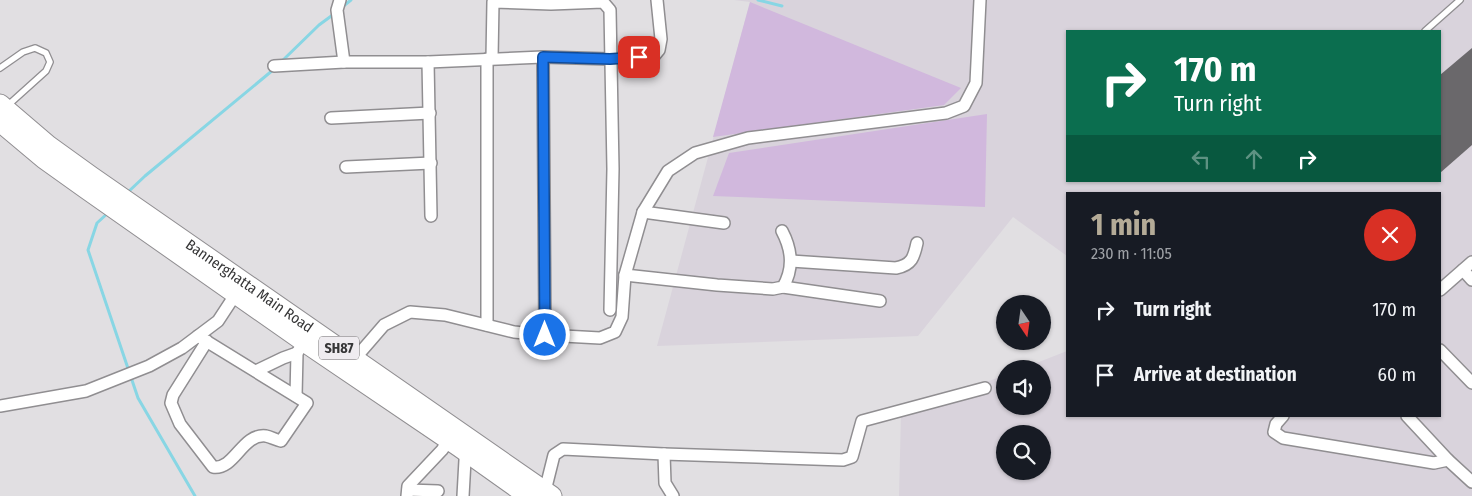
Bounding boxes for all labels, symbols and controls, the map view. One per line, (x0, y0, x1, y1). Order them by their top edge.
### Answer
pin (618, 36, 660, 78)
icon: arrive (625, 43, 653, 71)
text: 170 m (1174, 48, 1257, 90)
icon: right (1091, 50, 1156, 115)
text: Turn right (1174, 90, 1262, 117)
icon: left (1187, 145, 1215, 173)
icon: ahead (1240, 145, 1268, 173)
icon: right (1293, 145, 1321, 173)
text: 1 min (1091, 207, 1156, 243)
button: close (1364, 209, 1416, 261)
street label: Bannerghatta Main Road (182, 235, 317, 336)
text: 230 m · 11:05 (1091, 244, 1172, 263)
north arrow (996, 295, 1051, 350)
map controls (996, 295, 1051, 480)
icon: right (1091, 296, 1119, 324)
text: Turn right (1134, 298, 1211, 321)
text: 170 m (1372, 298, 1416, 321)
position arrow (518, 308, 570, 360)
road number: SH87 (319, 336, 359, 359)
button: sound (996, 360, 1051, 415)
icon: arrive (1091, 361, 1119, 389)
text: Arrive at destination (1134, 363, 1297, 386)
text: 60 m (1378, 363, 1416, 386)
button: search (996, 425, 1051, 480)

